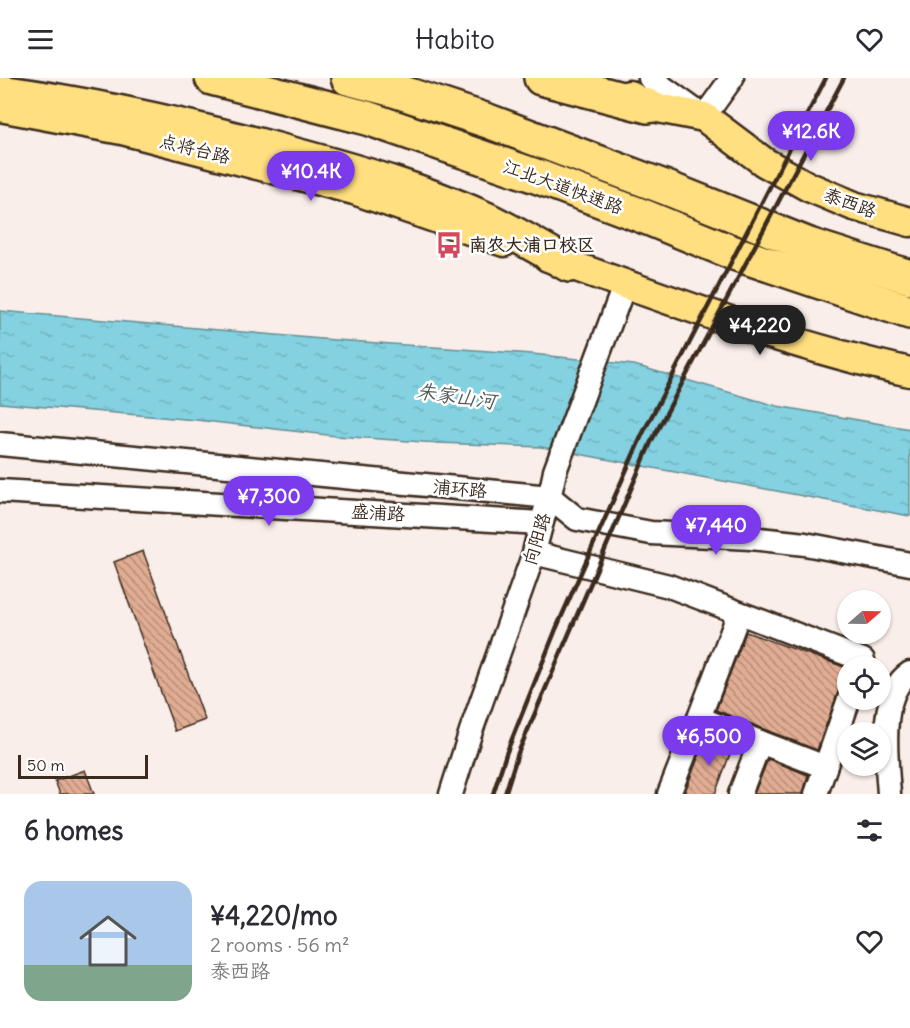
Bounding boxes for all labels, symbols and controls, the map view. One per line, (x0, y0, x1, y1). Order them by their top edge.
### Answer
text: Habito (415, 22, 495, 56)
icon: menu (24, 23, 57, 56)
icon: heart (853, 23, 886, 56)
pin: ¥12.6K (762, 111, 860, 162)
text: ¥12.6K (782, 118, 840, 143)
street label: 点将台路 (157, 129, 233, 168)
pin: ¥10.4K (262, 151, 360, 202)
street label: 江北大道快速路 (500, 154, 626, 219)
text: ¥10.4K (281, 158, 341, 183)
street label: 泰西路 (821, 182, 879, 223)
bus stop icon: 南农大浦口校区 (434, 230, 464, 260)
place label: 南农大浦口校区 (469, 233, 595, 256)
pin: ¥4,220 (711, 305, 809, 356)
text: ¥4,220 (729, 312, 791, 337)
water label: 朱家山河 (415, 378, 500, 414)
street label: 浦环路 (432, 475, 488, 502)
pin: ¥7,300 (220, 476, 318, 527)
text: ¥7,300 (237, 483, 301, 508)
street label: 盛浦路 (350, 500, 406, 525)
pin: ¥7,440 (667, 505, 765, 556)
street label: 向阳路 (518, 510, 555, 568)
text: ¥7,440 (685, 512, 747, 537)
north arrow (837, 590, 891, 644)
map controls (837, 590, 891, 776)
button: locate (837, 656, 891, 710)
pin: ¥6,500 (660, 716, 758, 767)
button: layers (837, 722, 891, 776)
text: ¥6,500 (676, 723, 742, 748)
scale bar (18, 752, 148, 780)
text: 50 m (27, 755, 65, 775)
text: 6 homes (24, 814, 123, 847)
icon: filters (853, 814, 886, 847)
text: ¥4,220/mo (210, 899, 338, 932)
icon: home (72, 905, 144, 977)
icon: heart (853, 925, 886, 958)
text: 2 rooms · 56 m² (210, 932, 350, 957)
text: 泰西路 (210, 958, 270, 983)

